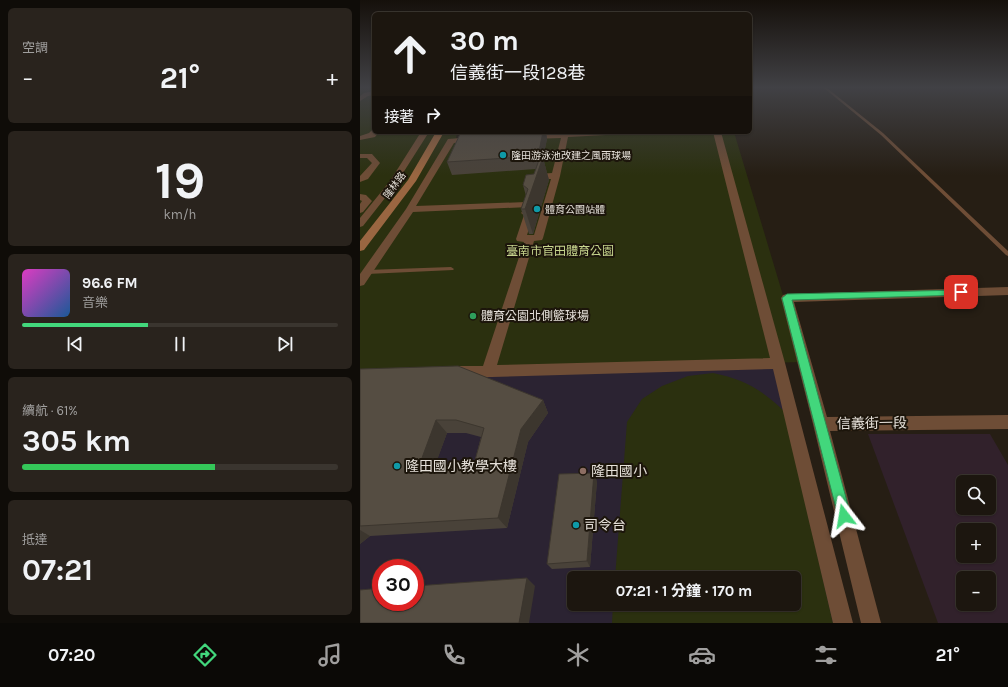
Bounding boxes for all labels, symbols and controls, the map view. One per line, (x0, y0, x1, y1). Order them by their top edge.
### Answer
text: 30 m (450, 24, 519, 57)
icon: ahead (384, 28, 436, 80)
text: 空調 (22, 40, 48, 55)
text: 21° (160, 60, 200, 96)
text: 信義街一段128巷 (450, 62, 585, 84)
text: − (22, 65, 34, 91)
text: + (326, 65, 338, 91)
icon: right (422, 104, 444, 126)
text: 接著 (384, 108, 414, 126)
text: 19 (155, 150, 205, 211)
marker: 隆田游泳池改建之風雨球場 (498, 150, 508, 160)
place label: 隆田游泳池改建之風雨球場 (511, 150, 631, 162)
street label: 隆林路 (381, 170, 408, 201)
marker: 體育公園站體 (532, 204, 542, 214)
place label: 體育公園站體 (545, 204, 605, 216)
text: km/h (164, 207, 196, 222)
park label: 臺南市官田體育公園 (506, 244, 614, 258)
text: 96.6 FM (82, 274, 138, 292)
pin (944, 275, 978, 309)
icon: arrive (950, 281, 972, 303)
text: 音樂 (82, 295, 108, 310)
place label: 體育公園北側籃球場 (481, 309, 589, 323)
marker: 體育公園北側籃球場 (468, 311, 478, 321)
icon: previous (64, 333, 86, 355)
icon: pause (169, 333, 191, 355)
icon: next (274, 333, 296, 355)
text: 續航 · 61% (22, 403, 78, 418)
street label: 信義街一段 (837, 414, 907, 433)
text: 305 km (22, 423, 131, 459)
place label: 隆田國小教學大樓 (405, 458, 517, 475)
marker: 隆田國小教學大樓 (392, 461, 402, 471)
place label: 隆田國小 (591, 463, 647, 480)
marker: 隆田國小 (578, 466, 588, 476)
map controls (956, 475, 996, 611)
button: search (956, 475, 996, 515)
position arrow (823, 495, 865, 537)
place label: 司令台 (584, 517, 626, 534)
marker: 司令台 (571, 520, 581, 530)
button: + (956, 523, 996, 563)
text: 抵達 (22, 532, 48, 547)
text: 07:21 (22, 552, 93, 588)
speed limit sign: 30 (372, 559, 424, 611)
button: − (956, 571, 996, 611)
text: 07:21 · 1 分鐘 · 170 m (616, 582, 752, 600)
icon: directions (191, 641, 219, 669)
icon: music (316, 641, 344, 669)
icon: phone (440, 641, 468, 669)
icon: climate (564, 641, 592, 669)
icon: car (688, 641, 716, 669)
icon: filters (812, 641, 840, 669)
text: 07:20 (48, 644, 95, 666)
text: 21° (936, 644, 960, 666)

